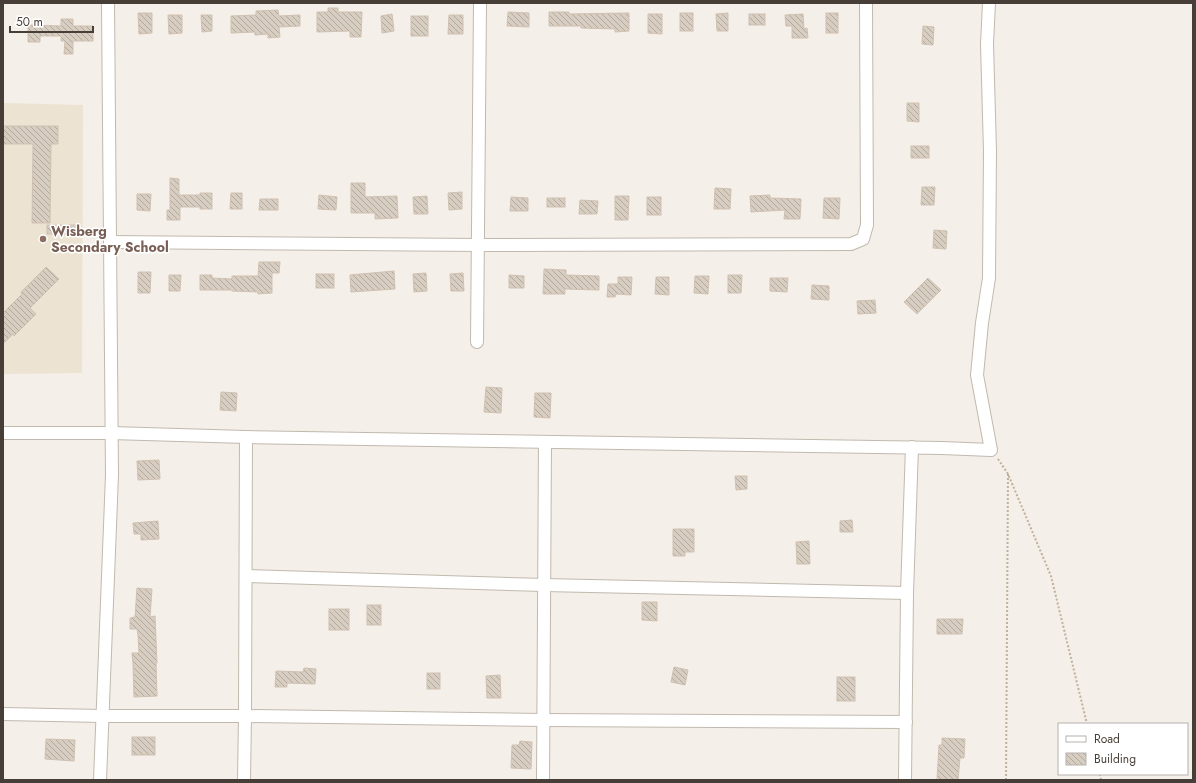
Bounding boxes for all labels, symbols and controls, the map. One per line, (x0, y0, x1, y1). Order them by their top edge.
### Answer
scale bar (10, 8, 93, 34)
text: 50 m (16, 13, 43, 31)
place label: Wisberg Secondary School (51, 221, 169, 257)
marker: Wisberg Secondary School (38, 234, 48, 244)
legend (1058, 723, 1188, 775)
text: Road (1094, 730, 1120, 748)
text: Building (1094, 750, 1136, 768)

